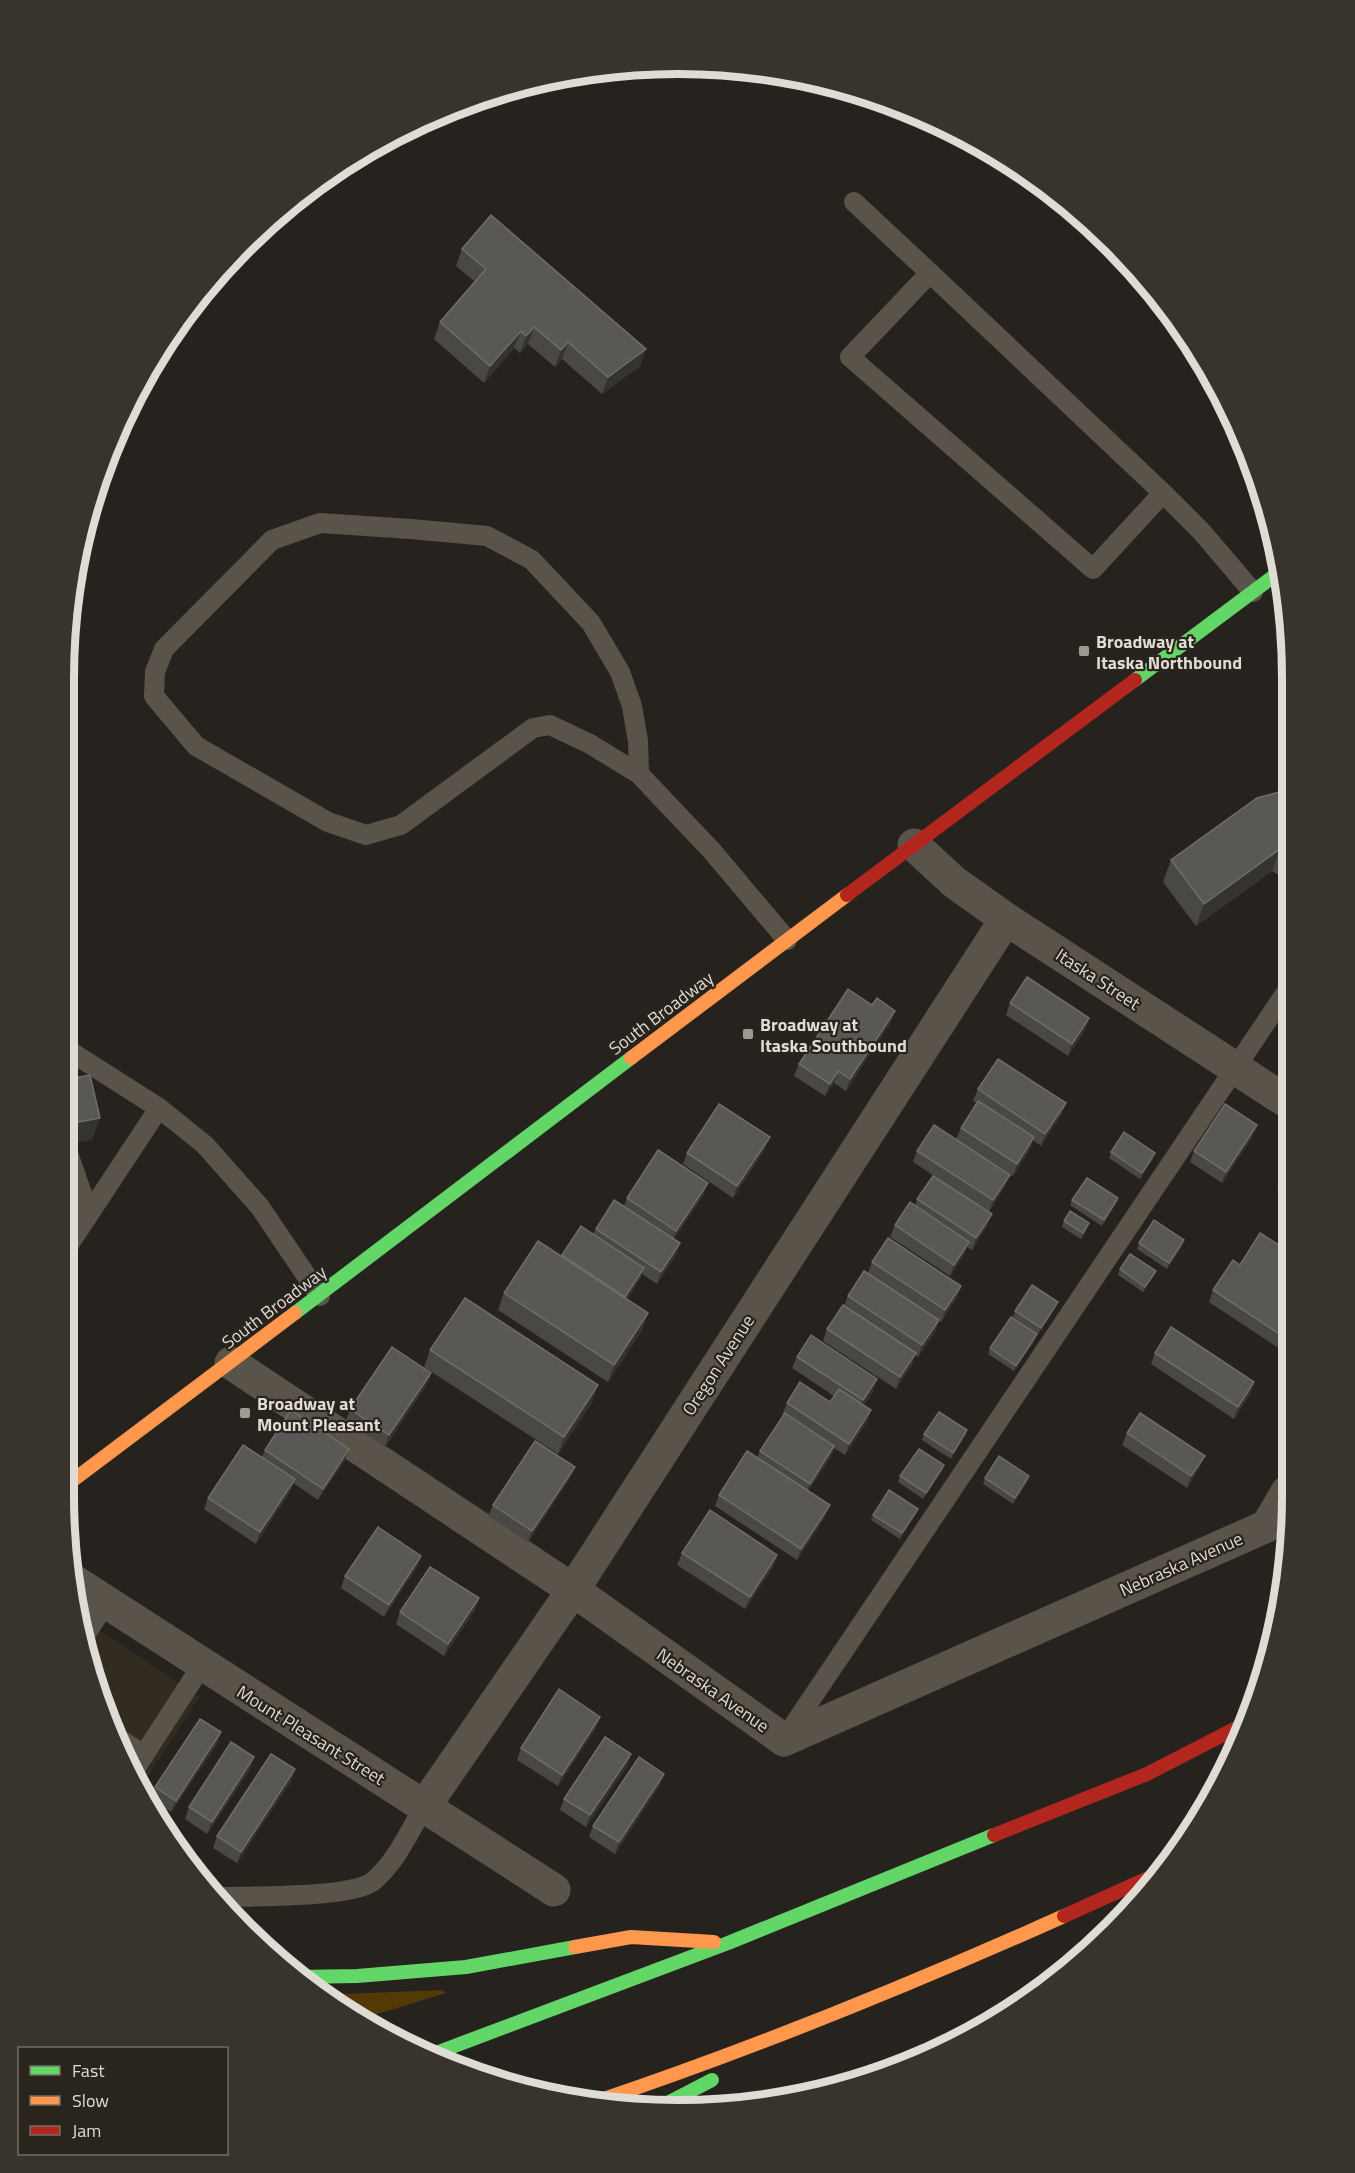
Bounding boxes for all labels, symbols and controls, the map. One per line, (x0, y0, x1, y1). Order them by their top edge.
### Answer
place label: Broadway at Itaska Northbound (1096, 628, 1242, 676)
marker: Broadway at Itaska Northbound (1077, 644, 1091, 658)
street label: Itaska Street (1050, 942, 1146, 1017)
street label: South Broadway (603, 964, 719, 1061)
place label: Broadway at Itaska Southbound (760, 1011, 907, 1059)
marker: Broadway at Itaska Southbound (741, 1027, 755, 1041)
street label: South Broadway (216, 1258, 332, 1355)
street label: Oregon Avenue (675, 1309, 761, 1421)
place label: Broadway at Mount Pleasant (257, 1390, 381, 1438)
marker: Broadway at Mount Pleasant (238, 1406, 252, 1420)
street label: Nebraska Avenue (1115, 1525, 1247, 1603)
street label: Nebraska Avenue (651, 1641, 775, 1739)
street label: Mount Pleasant Street (232, 1678, 391, 1792)
legend (18, 2047, 228, 2155)
text: Fast (72, 2057, 105, 2084)
text: Slow (72, 2087, 109, 2114)
text: Jam (72, 2117, 101, 2144)

